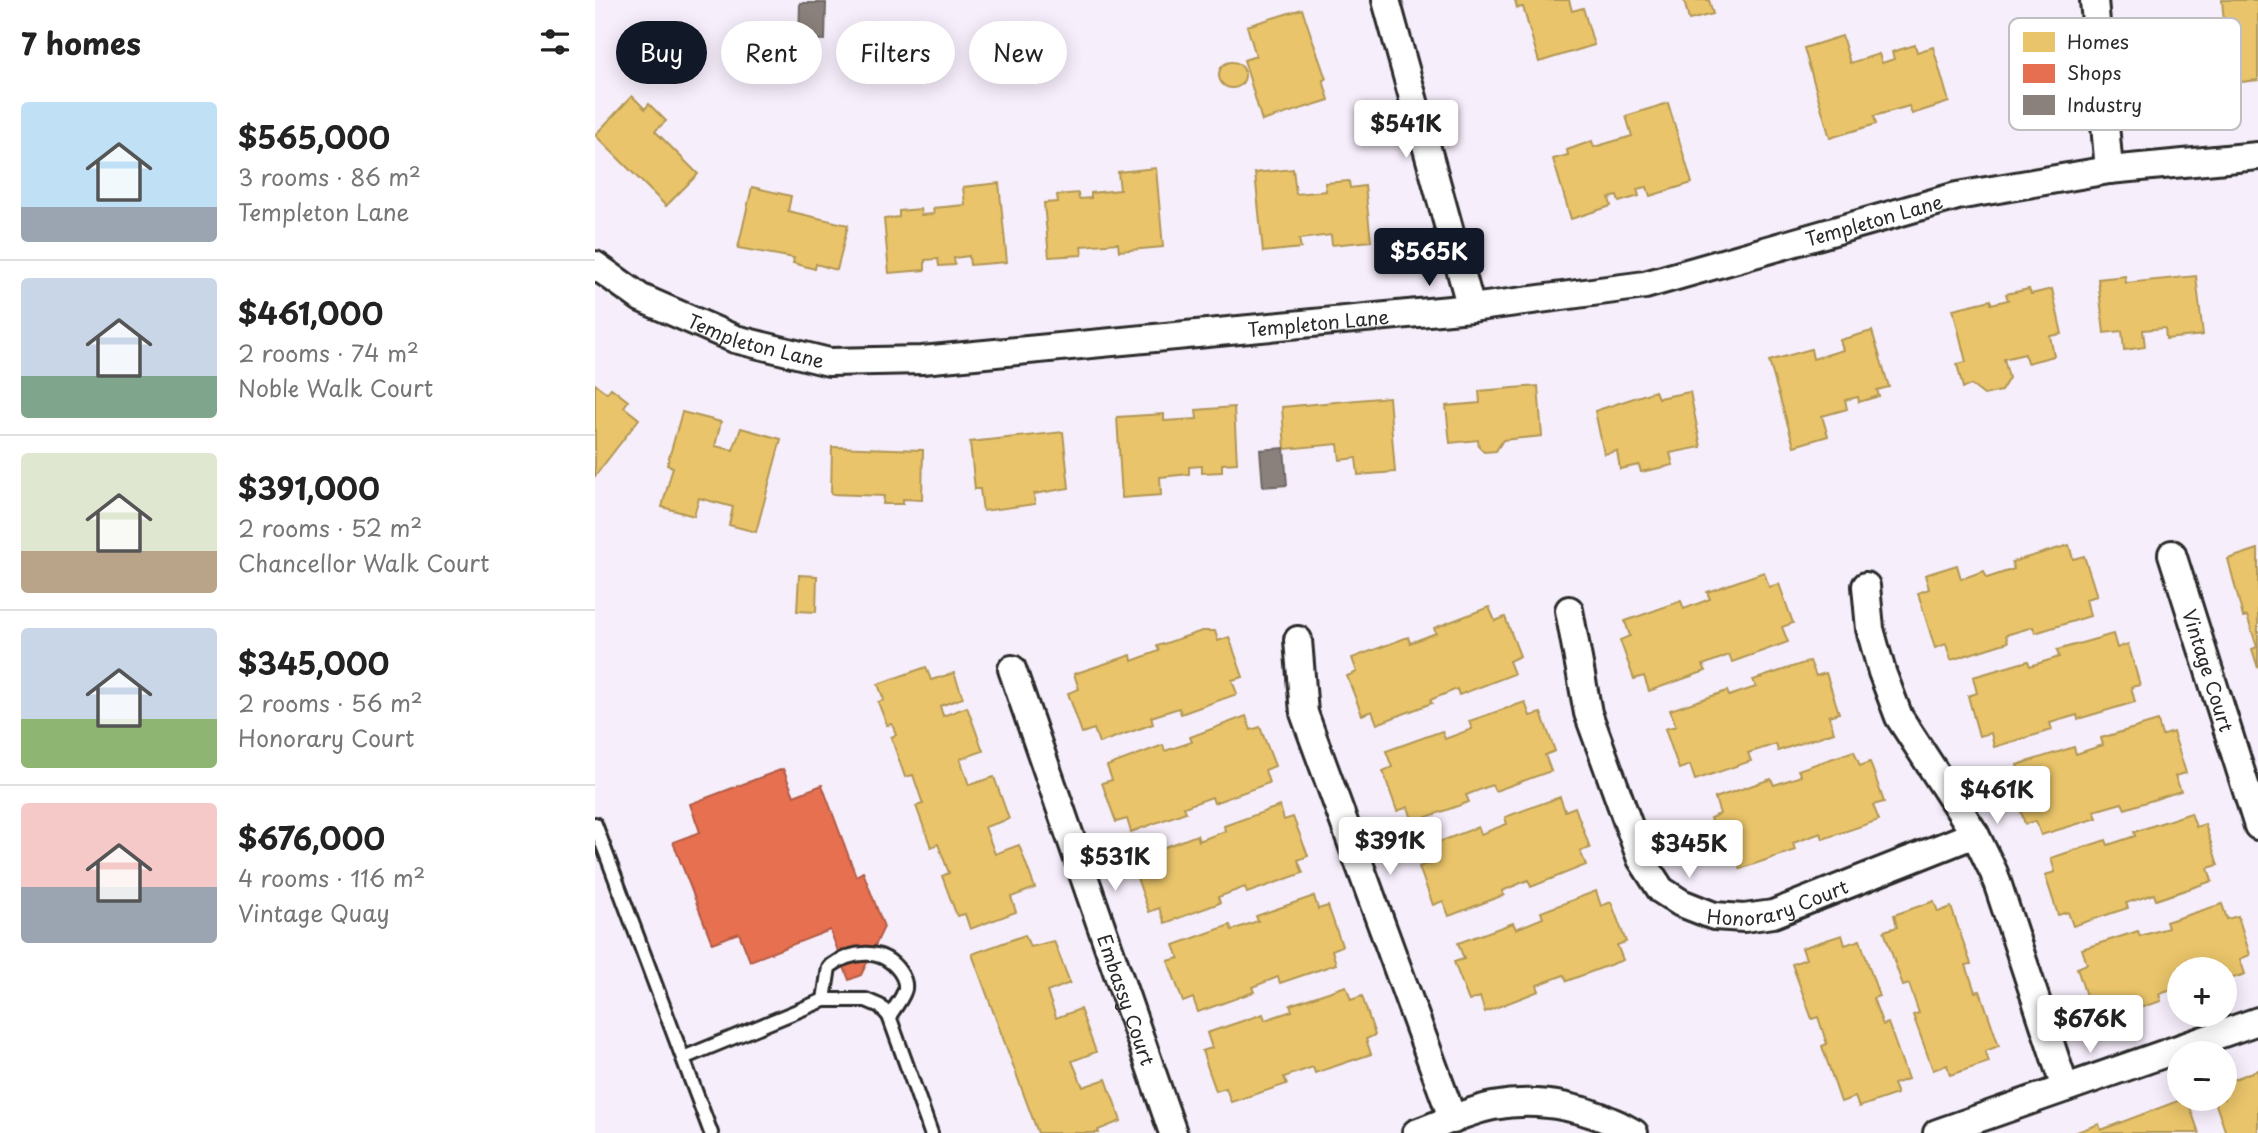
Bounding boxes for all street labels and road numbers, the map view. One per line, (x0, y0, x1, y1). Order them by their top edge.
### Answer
street label: Templeton Lane (1802, 187, 1946, 253)
street label: Templeton Lane (1246, 302, 1390, 343)
street label: Templeton Lane (684, 306, 827, 374)
street label: Vintage Court (2176, 605, 2241, 735)
street label: Honorary Court (1706, 872, 1852, 932)
street label: Embassy Court (1091, 930, 1163, 1069)

